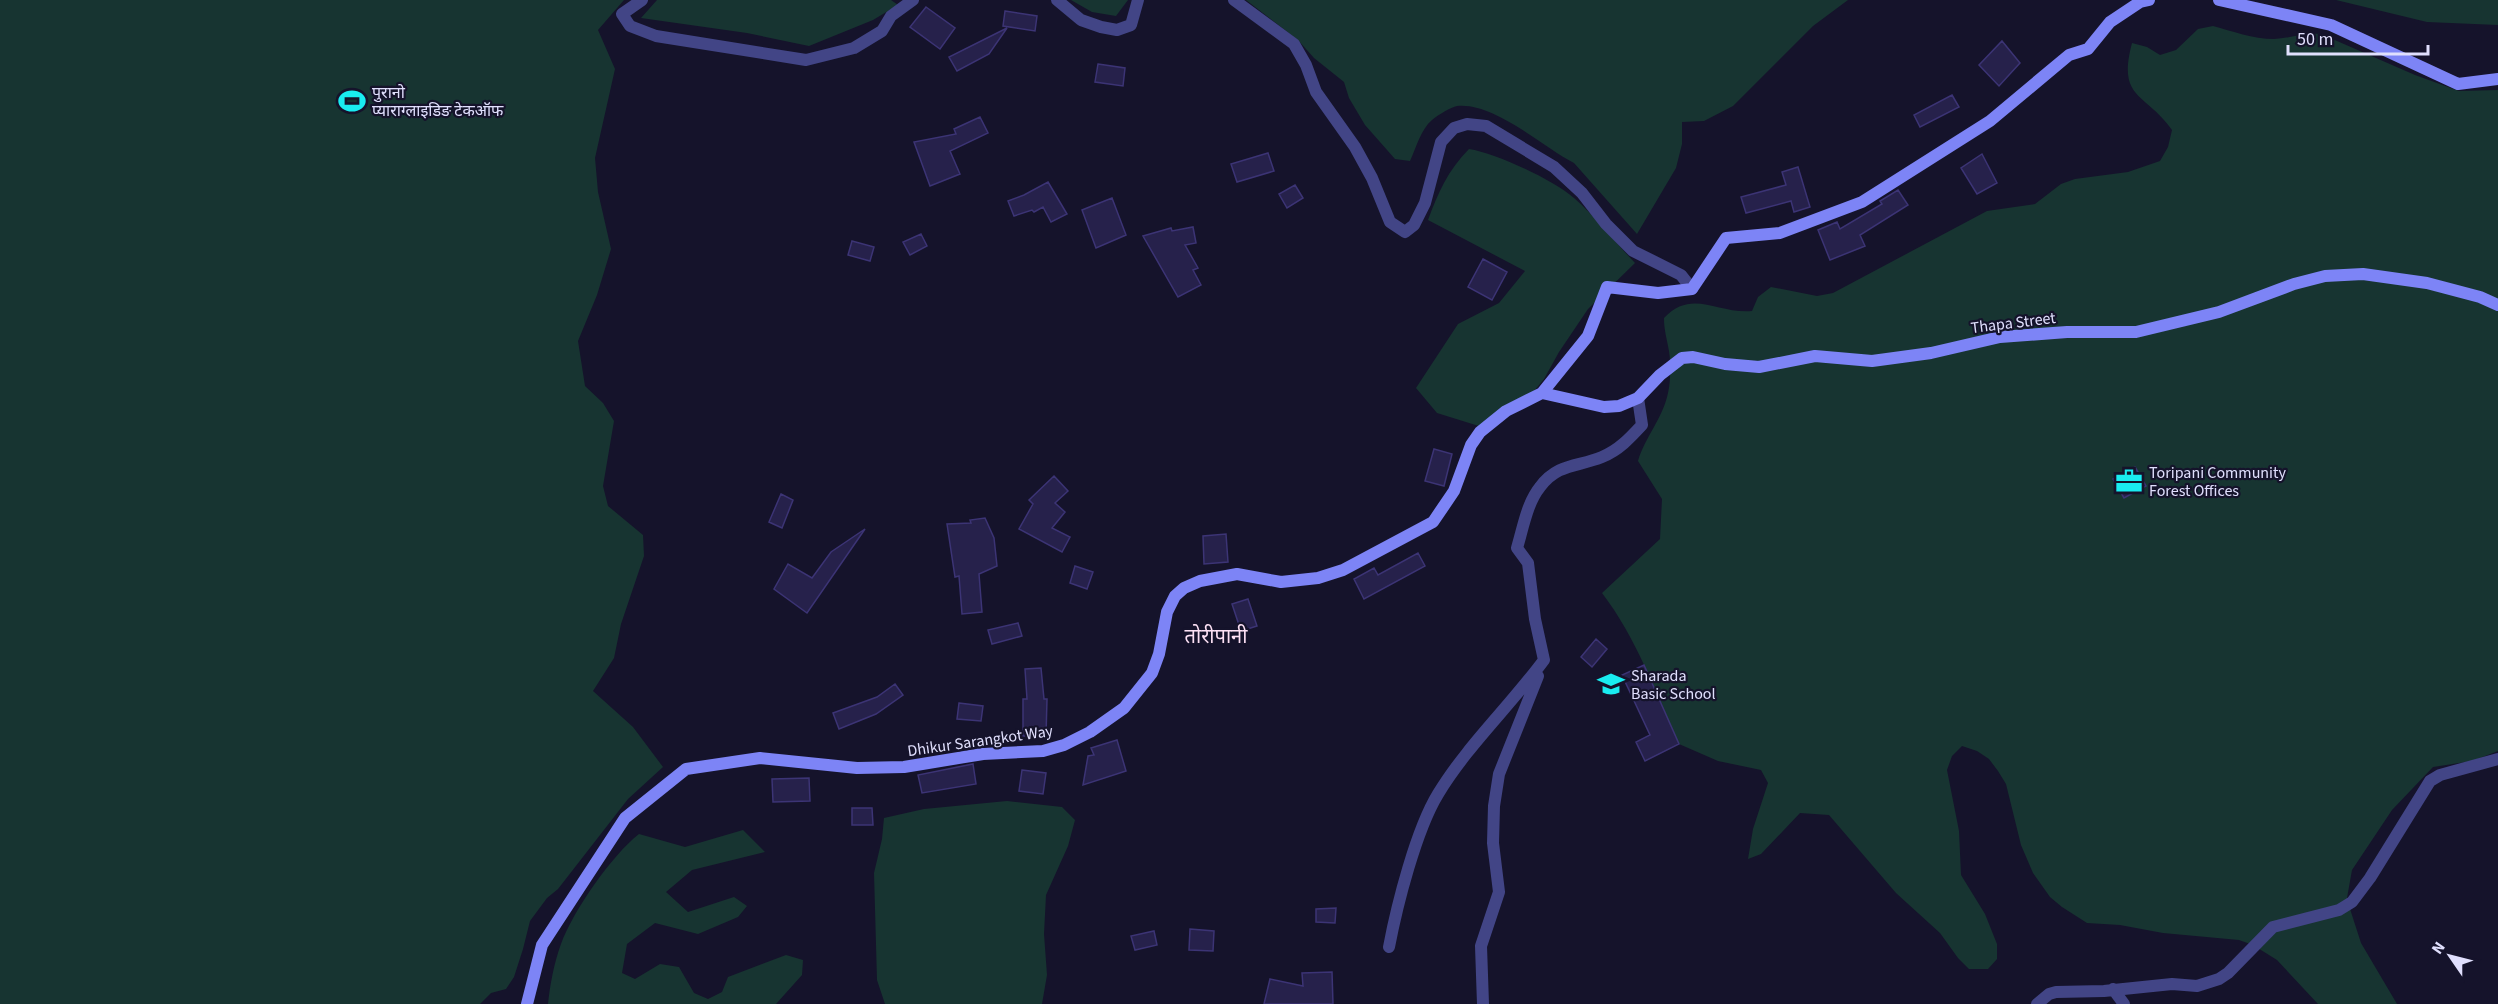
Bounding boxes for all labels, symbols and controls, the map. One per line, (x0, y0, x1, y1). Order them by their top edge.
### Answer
scale bar (2288, 18, 2428, 56)
text: 50 m (2297, 27, 2333, 52)
place label: पुरानो प्याराग्लाइडिङ टेकऑफ (372, 82, 504, 122)
sports icon: पुरानो प्याराग्लाइडिङ टेकऑफ (337, 86, 367, 116)
street label: Thapa Street (1969, 307, 2057, 339)
place label: Toripani Community Forest Offices (2149, 462, 2286, 502)
office icon: Toripani Community Forest Offices (2114, 466, 2144, 496)
district label: तोरीपानी (1185, 623, 1248, 651)
place label: Sharada Basic School (1631, 665, 1716, 705)
school or university icon: Sharada Basic School (1596, 669, 1626, 699)
street label: Dhikur Sarangkot Way (906, 720, 1055, 762)
north arrow (2420, 926, 2480, 986)
text: N (2426, 937, 2451, 959)

